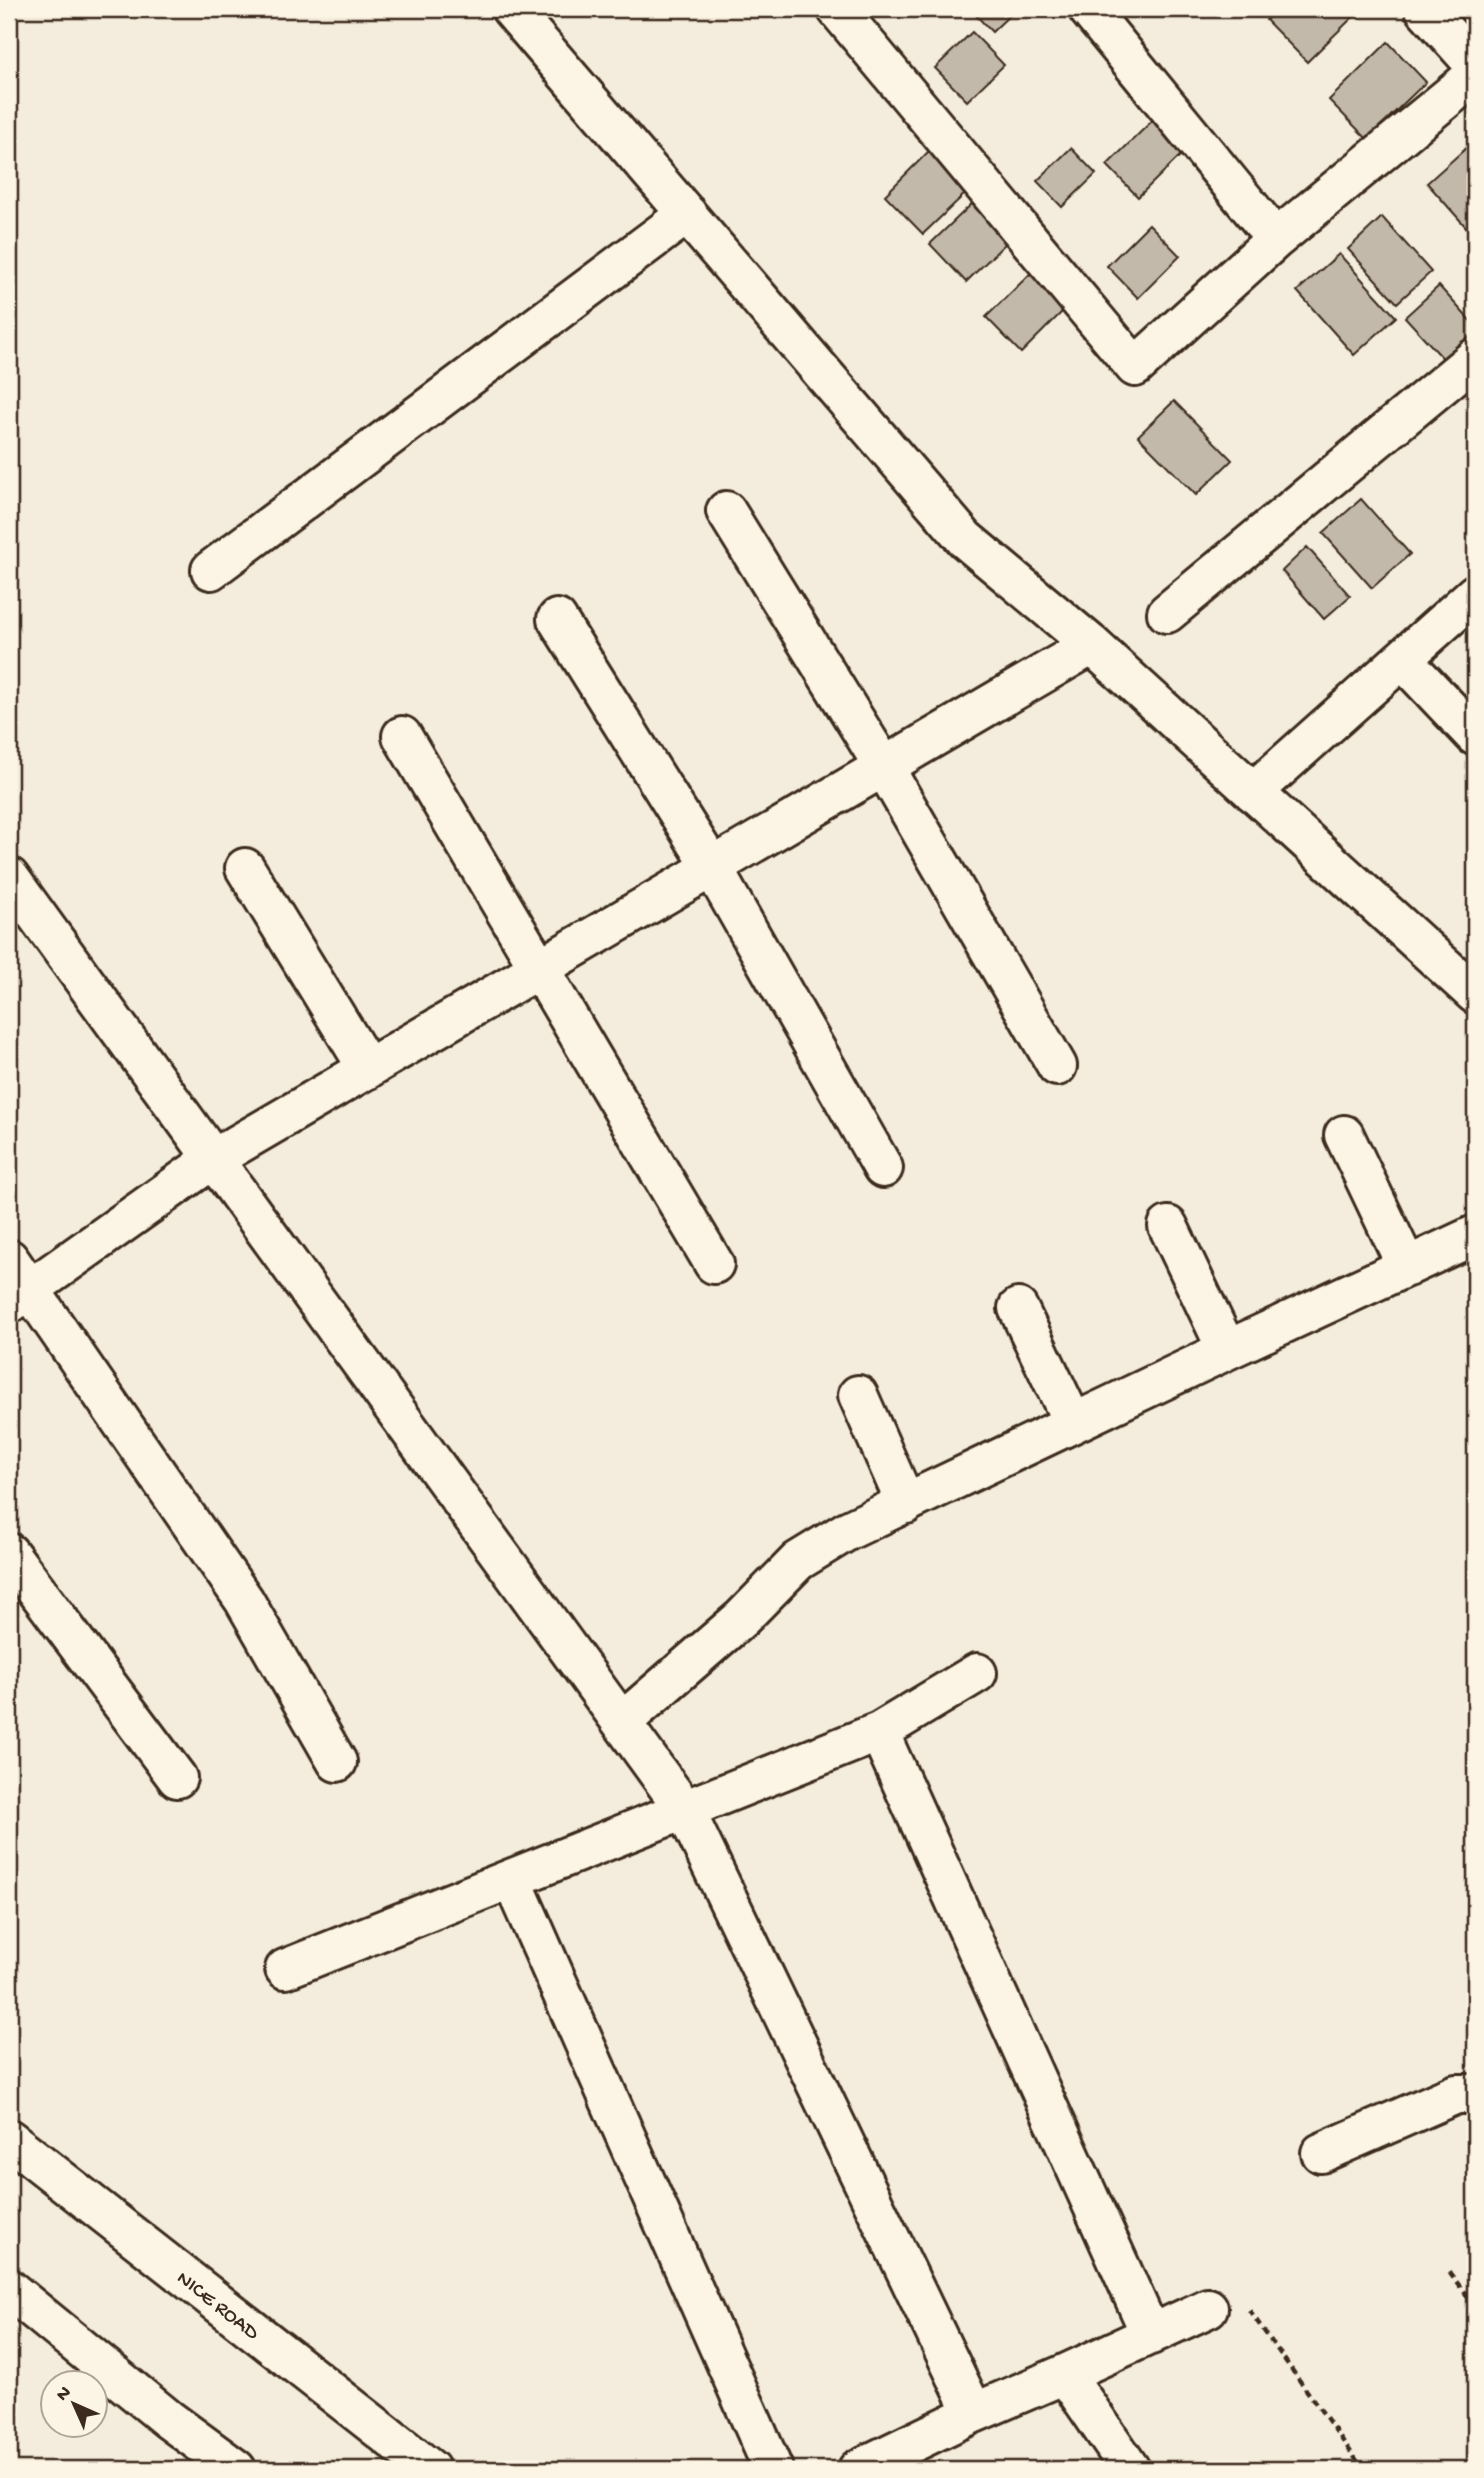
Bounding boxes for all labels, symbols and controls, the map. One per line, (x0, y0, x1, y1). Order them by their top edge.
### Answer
street label: NICE ROAD (171, 2267, 263, 2347)
north arrow (38, 2370, 108, 2440)
text: N (52, 2382, 77, 2407)

